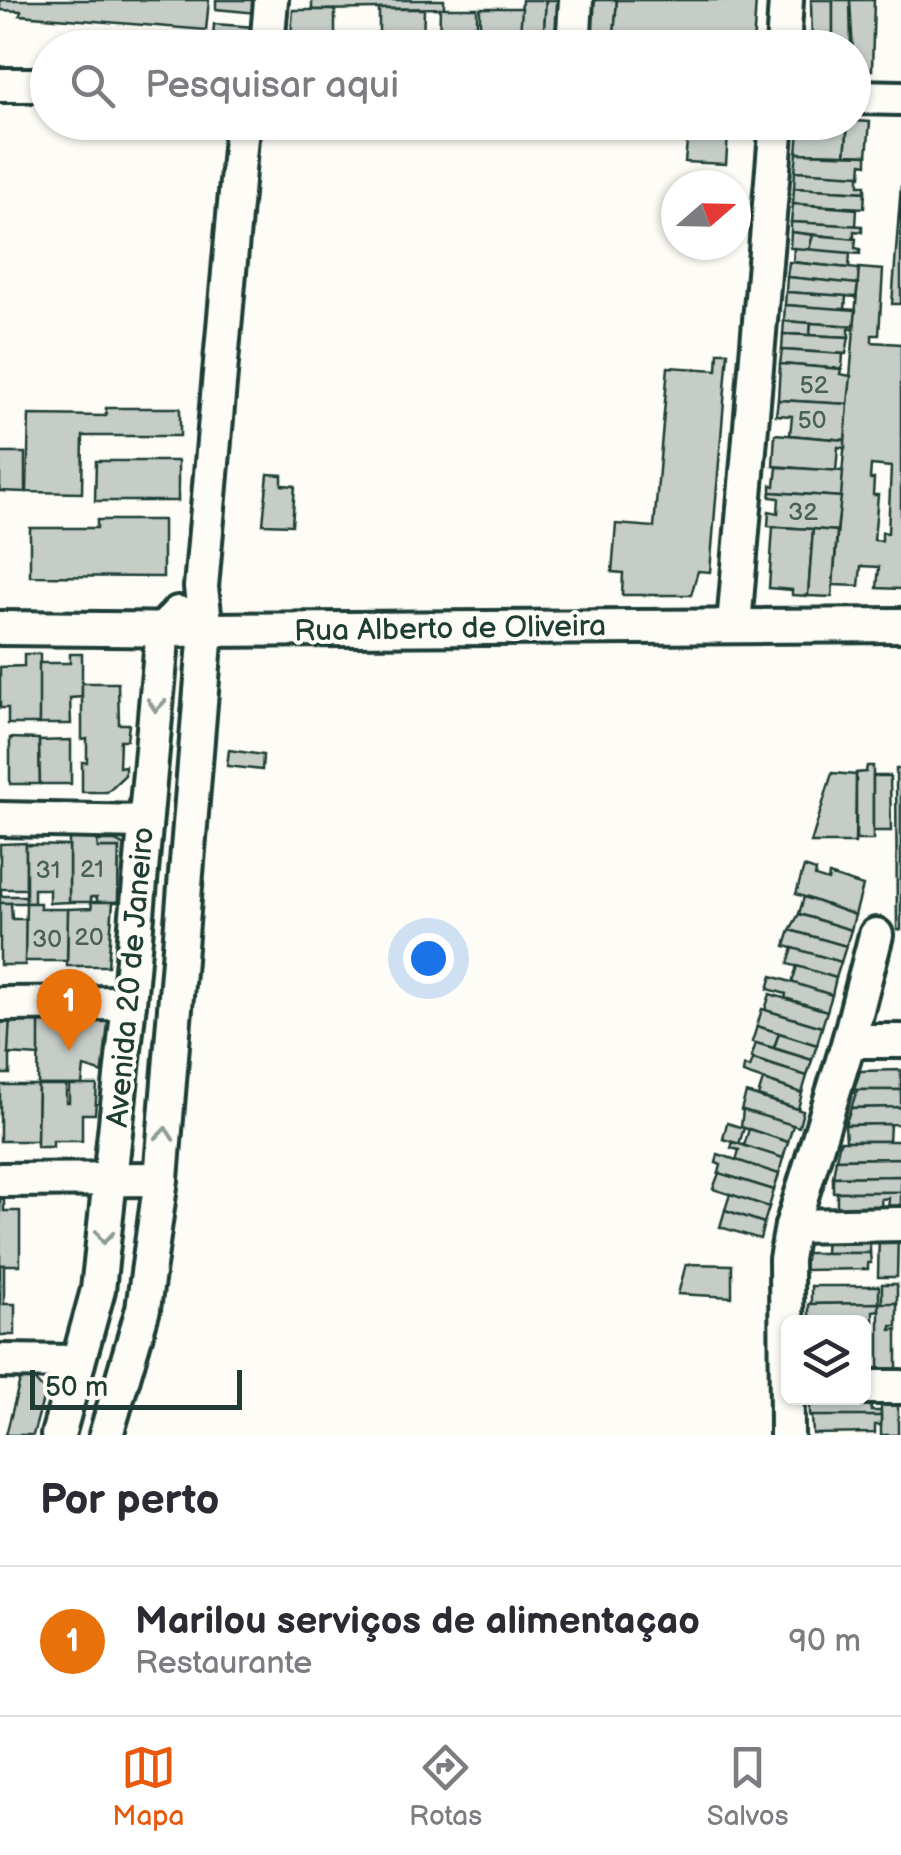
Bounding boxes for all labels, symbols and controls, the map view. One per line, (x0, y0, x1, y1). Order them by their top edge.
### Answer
search box (30, 30, 871, 140)
icon: search (65, 58, 120, 113)
text: Pesquisar aqui (145, 63, 399, 108)
north arrow (661, 170, 751, 260)
house number: 52 (799, 370, 829, 401)
house number: 50 (797, 405, 827, 436)
house number: 32 (788, 497, 818, 528)
street label: Rua Alberto de Oliveira (294, 608, 606, 650)
one-way arrow (146, 697, 168, 713)
street label: Avenida 20 de Janeiro (100, 825, 162, 1129)
house number: 21 (80, 854, 104, 885)
house number: 31 (35, 855, 61, 886)
house number: 20 (74, 922, 104, 953)
house number: 30 (32, 924, 62, 955)
your location (403, 933, 454, 984)
pin: 1 (36, 968, 102, 1051)
one-way arrow (154, 1126, 175, 1142)
one-way arrow (94, 1230, 115, 1246)
map controls (781, 1315, 871, 1405)
button: layers (781, 1315, 871, 1405)
scale bar (30, 1365, 242, 1410)
text: 50 m (45, 1371, 108, 1404)
text: Por perto (40, 1475, 219, 1526)
text: Marilou serviços de alimentaçao (135, 1599, 700, 1644)
text: 1 (66, 1622, 79, 1661)
text: 90 m (789, 1622, 861, 1661)
text: Restaurante (135, 1644, 312, 1683)
tab: Mapa (112, 1740, 184, 1833)
tab: Rotas (409, 1740, 482, 1833)
tab: Salvos (707, 1740, 789, 1833)

